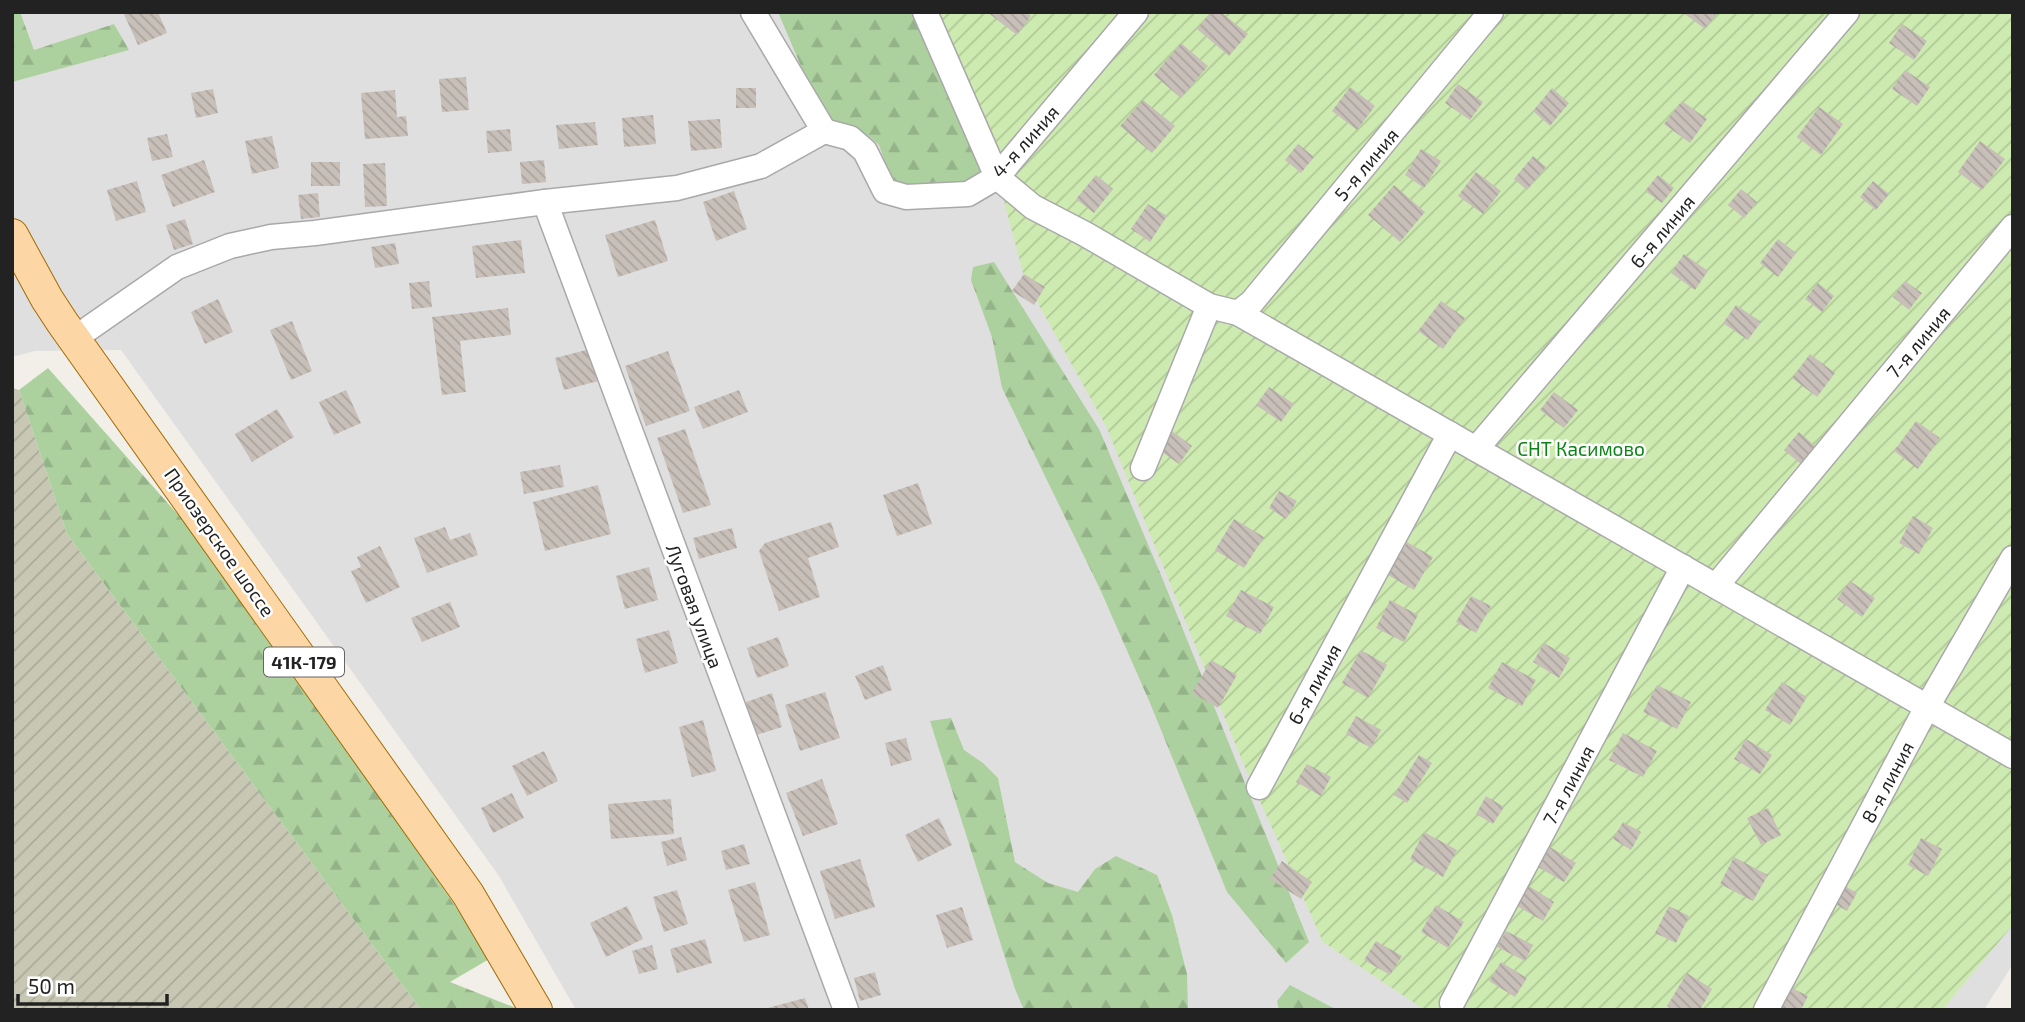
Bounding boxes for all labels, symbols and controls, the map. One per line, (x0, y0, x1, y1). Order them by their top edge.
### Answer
street label: 4-я линия (987, 100, 1063, 182)
street label: 5-я линия (1329, 123, 1403, 205)
street label: 6-я линия (1625, 190, 1699, 272)
street label: 7-я линия (1881, 301, 1955, 383)
park label: СНТ Касимово (1517, 437, 1645, 460)
street label: Приозерское шоссе (160, 463, 280, 621)
street label: Луговая улица (661, 541, 728, 672)
street label: 6-я линия (1283, 640, 1345, 728)
road number: 41К-179 (264, 648, 344, 676)
street label: 8-я линия (1856, 737, 1918, 827)
street label: 7-я линия (1537, 741, 1599, 829)
scale bar (18, 962, 166, 1006)
text: 50 m (28, 973, 75, 998)

